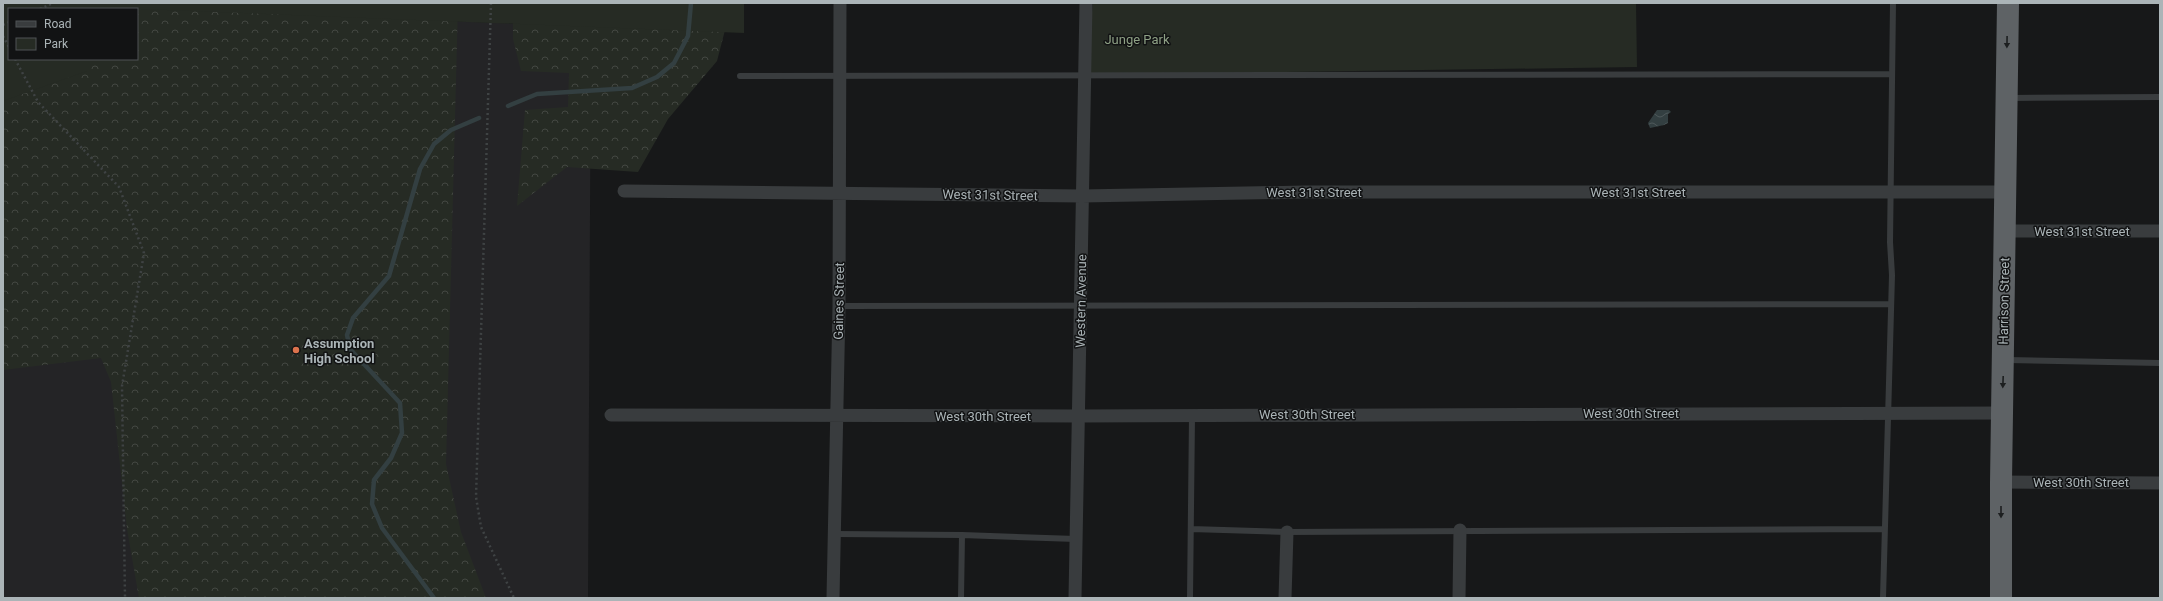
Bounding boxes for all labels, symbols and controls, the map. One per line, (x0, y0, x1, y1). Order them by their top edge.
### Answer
legend (8, 8, 138, 60)
text: Road (44, 17, 72, 31)
park label: Junge Park (1104, 32, 1170, 47)
one-way arrow (2004, 36, 2010, 49)
text: Park (44, 37, 69, 51)
street label: West 31st Street (1266, 185, 1362, 200)
street label: West 31st Street (1590, 185, 1686, 200)
street label: West 31st Street (942, 187, 1038, 203)
street label: West 31st Street (2034, 224, 2130, 239)
street label: Western Avenue (1073, 254, 1089, 348)
street label: Harrison Street (1996, 257, 2012, 345)
street label: Gaines Street (831, 262, 847, 340)
place label: Assumption High School (304, 336, 375, 366)
marker: Assumption High School (291, 345, 301, 355)
one-way arrow (2000, 376, 2006, 389)
street label: West 30th Street (1583, 406, 1679, 421)
street label: West 30th Street (1259, 407, 1355, 422)
street label: West 30th Street (935, 409, 1031, 424)
street label: West 30th Street (2033, 475, 2129, 490)
one-way arrow (1998, 506, 2004, 519)

